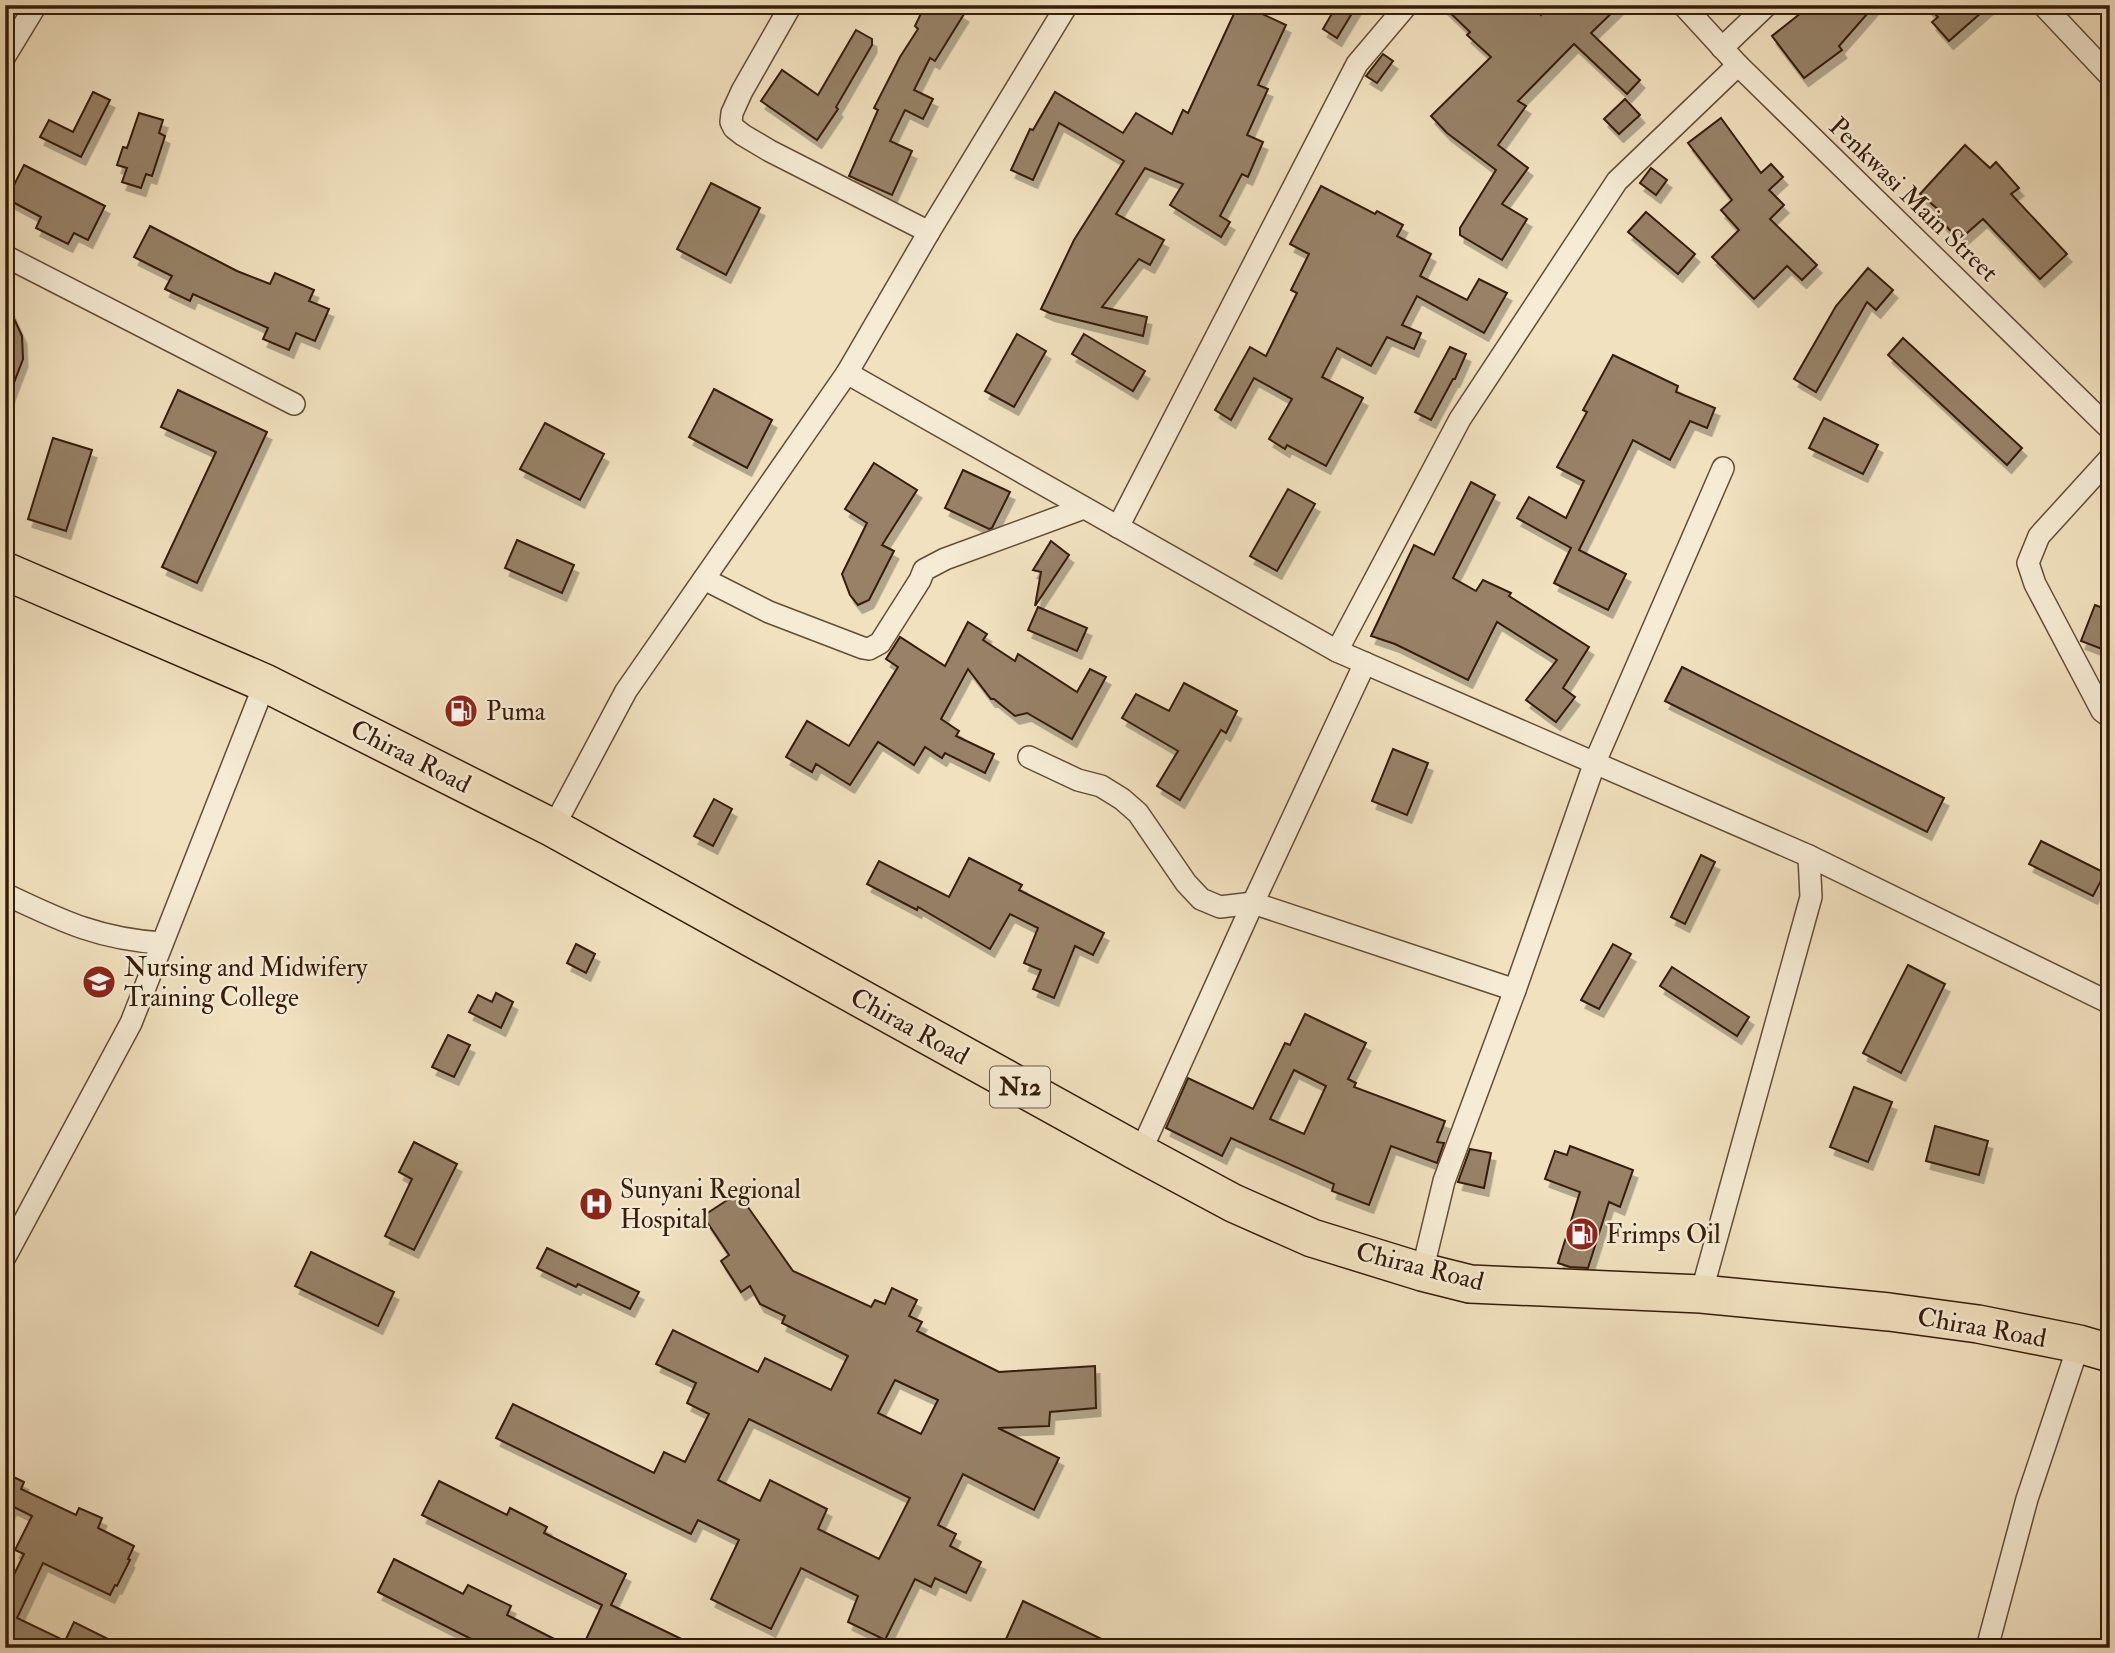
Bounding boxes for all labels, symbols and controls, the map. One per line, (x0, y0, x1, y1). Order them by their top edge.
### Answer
street label: Penkwasi Main Street (1822, 111, 2005, 289)
fuel station icon: Puma (442, 692, 480, 730)
place label: Puma (486, 696, 546, 728)
street label: Chiraa Road (345, 713, 476, 801)
place label: Nursing and Midwifery Training College (124, 952, 368, 1014)
school or university icon: Nursing and Midwifery Training College (80, 963, 118, 1001)
street label: Chiraa Road (845, 981, 975, 1073)
road number: N12 (990, 1066, 1050, 1107)
place label: Sunyani Regional Hospital (620, 1174, 801, 1237)
hospital icon: Sunyani Regional Hospital (577, 1185, 615, 1223)
fuel station icon: Frimps Oil (1563, 1215, 1601, 1253)
place label: Frimps Oil (1606, 1219, 1721, 1252)
street label: Chiraa Road (1353, 1236, 1487, 1298)
street label: Chiraa Road (1915, 1301, 2049, 1355)

